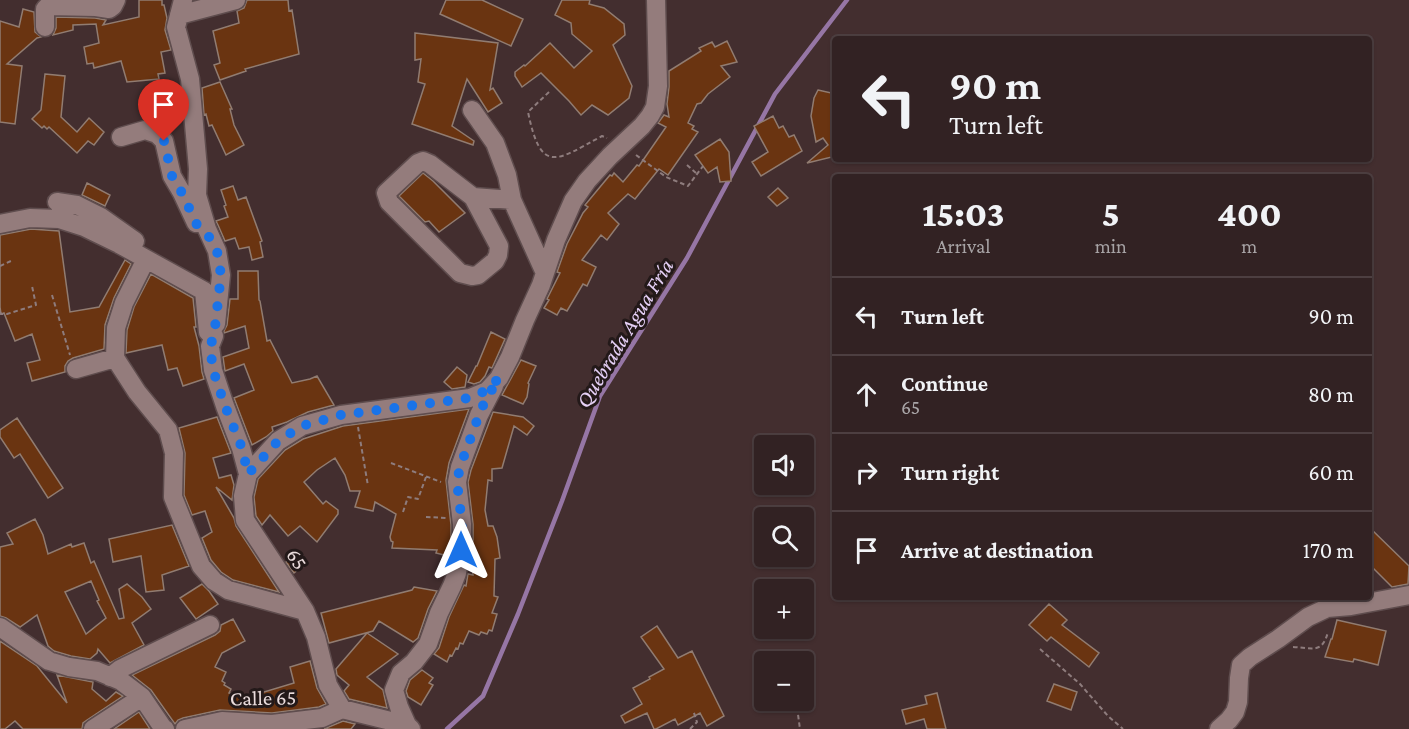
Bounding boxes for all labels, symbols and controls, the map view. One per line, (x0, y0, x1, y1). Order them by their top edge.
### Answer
icon: left (850, 60, 928, 138)
text: 90 m (949, 61, 1041, 108)
pin (138, 79, 189, 141)
icon: arrive (147, 88, 180, 121)
text: Turn left (949, 110, 1043, 140)
text: 15:03 (922, 194, 1005, 234)
text: 5 (1102, 194, 1120, 234)
text: 400 (1217, 194, 1282, 234)
text: Arrival (936, 235, 991, 257)
text: min (1095, 235, 1127, 257)
text: m (1241, 235, 1257, 257)
water label: Quebrada Agua Fría (570, 255, 679, 412)
icon: left (850, 300, 883, 333)
text: Turn left (901, 304, 984, 329)
text: 90 m (1309, 304, 1354, 329)
text: Continue (901, 371, 988, 396)
icon: ahead (850, 378, 883, 411)
text: 80 m (1308, 382, 1354, 407)
text: 65 (901, 396, 920, 418)
map controls (754, 435, 814, 711)
button: sound (754, 435, 814, 495)
icon: right (850, 456, 883, 489)
text: Turn right (901, 460, 999, 485)
text: 60 m (1309, 460, 1354, 485)
button: search (754, 507, 814, 567)
position arrow (429, 518, 493, 582)
icon: arrive (850, 534, 883, 567)
text: Arrive at destination (901, 538, 1093, 563)
text: 170 m (1303, 538, 1354, 563)
street label: 65 (281, 544, 313, 574)
button: + (754, 579, 814, 639)
button: − (754, 651, 814, 711)
street label: Calle 65 (230, 685, 296, 711)

